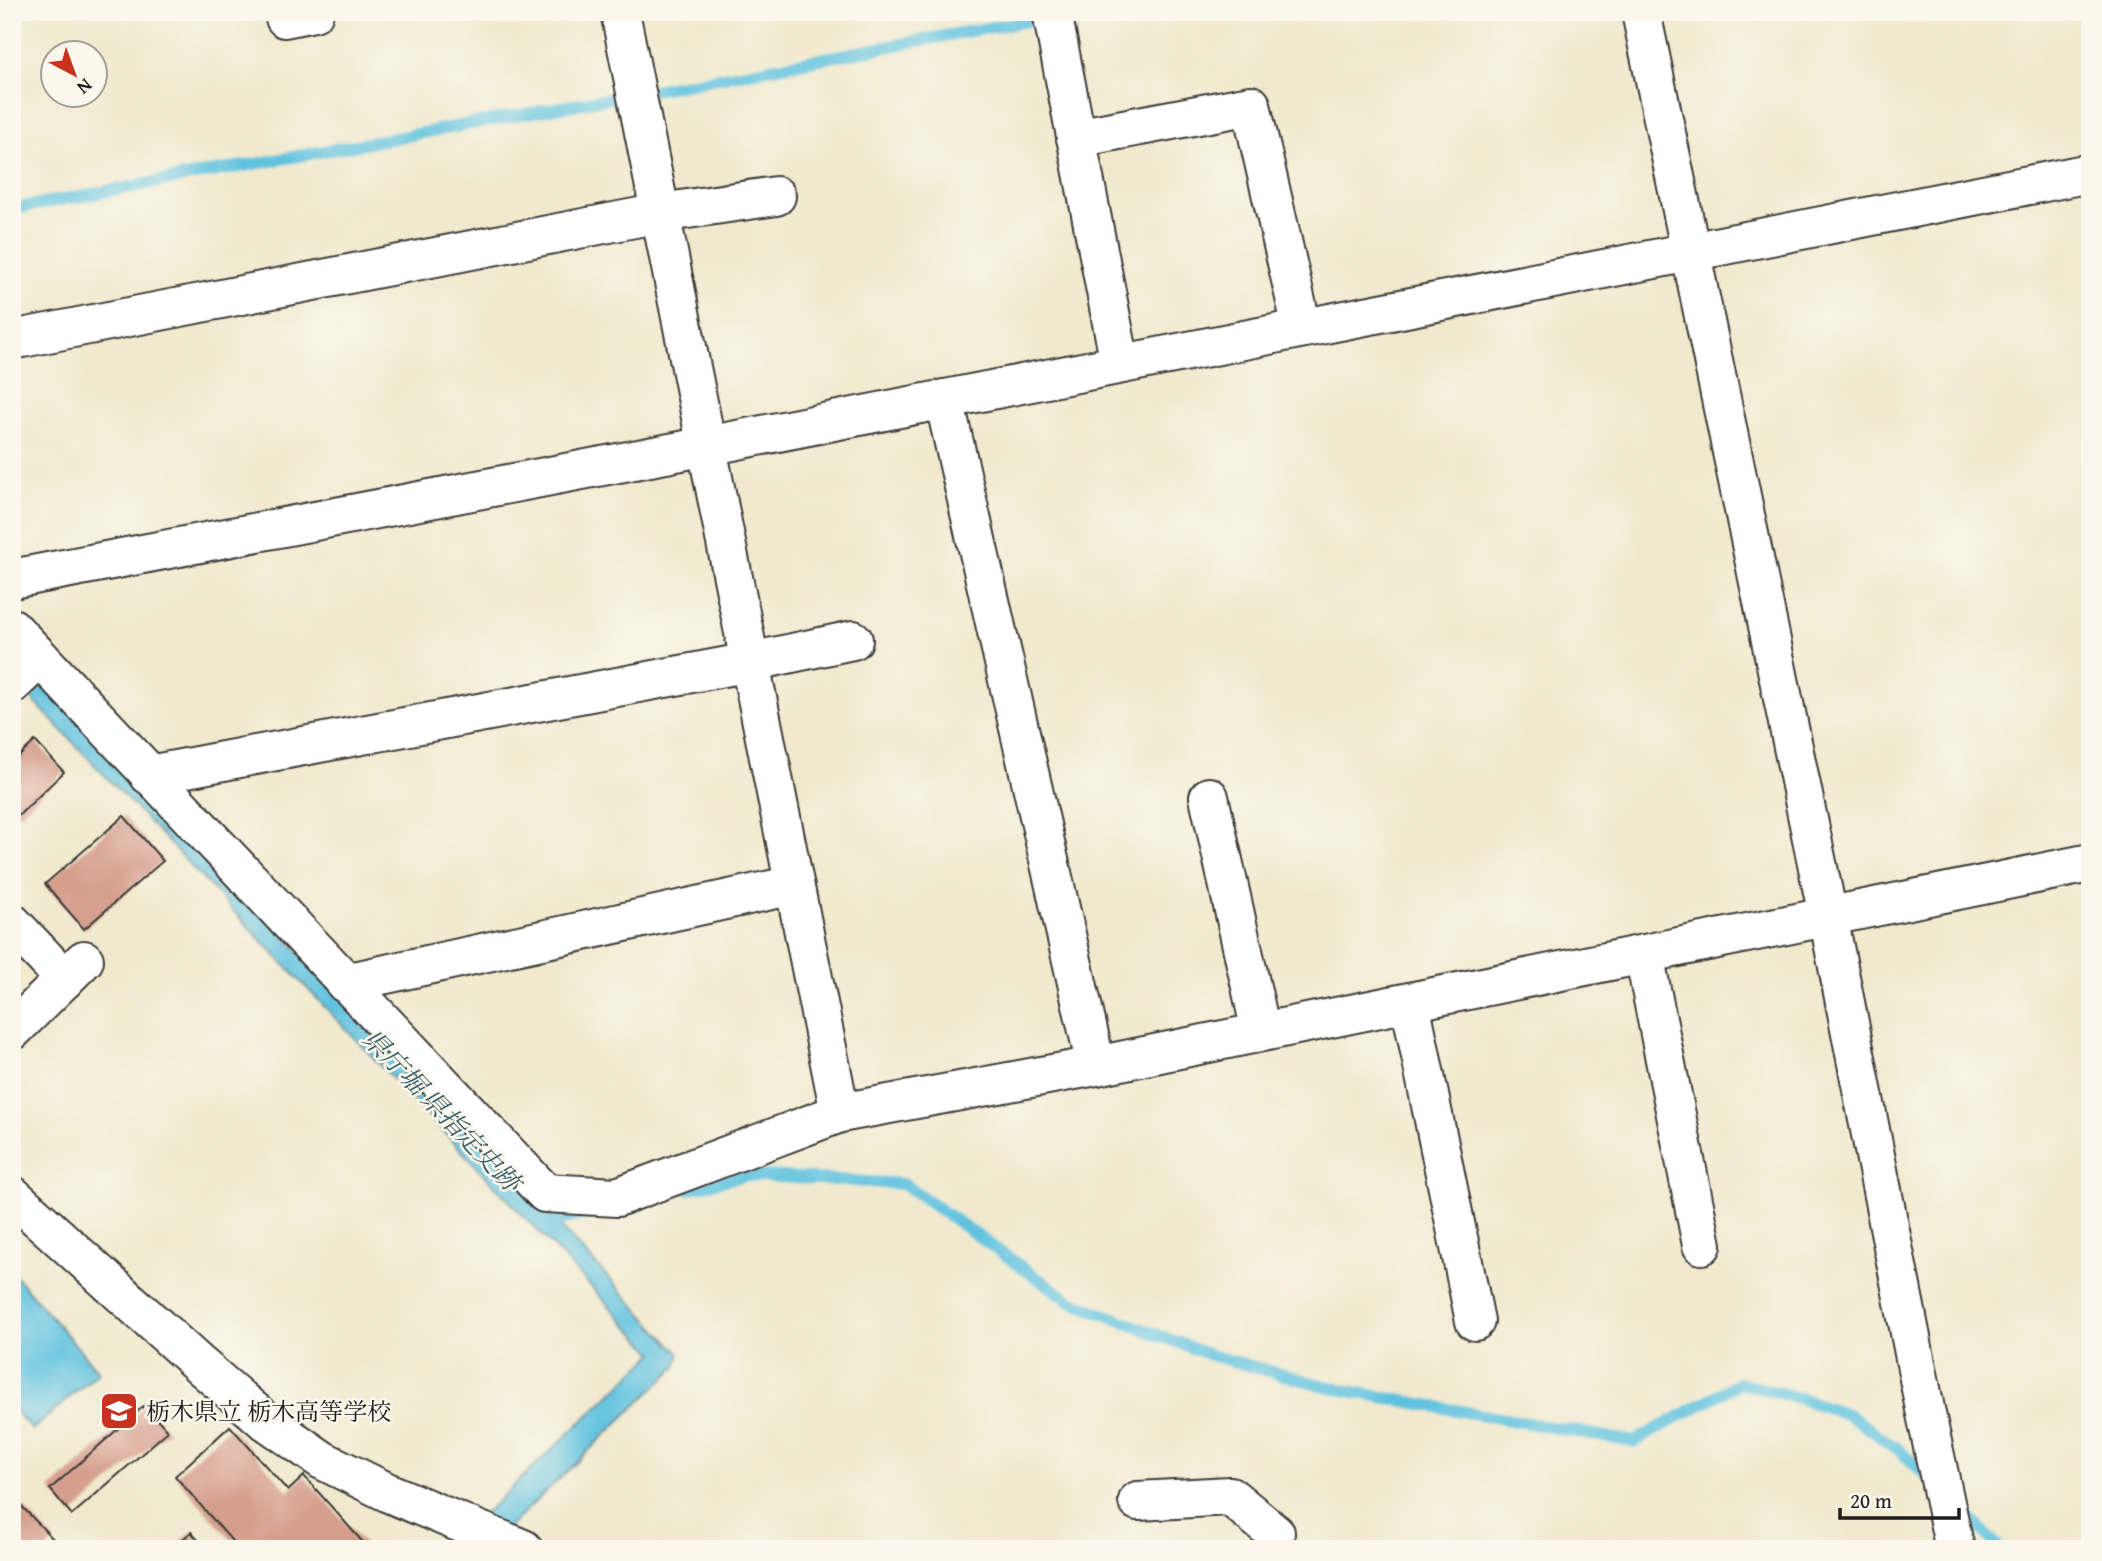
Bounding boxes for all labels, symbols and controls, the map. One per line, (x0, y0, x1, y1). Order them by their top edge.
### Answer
north arrow (38, 38, 108, 108)
text: N (71, 72, 99, 102)
water label: 県庁堀 県指定史跡 (354, 1020, 533, 1203)
school or university icon: 栃木県立 栃木高等学校 (98, 1390, 140, 1432)
place label: 栃木県立 栃木高等学校 (146, 1394, 391, 1429)
scale bar (1840, 1477, 1958, 1521)
text: 20 m (1850, 1485, 1892, 1516)

